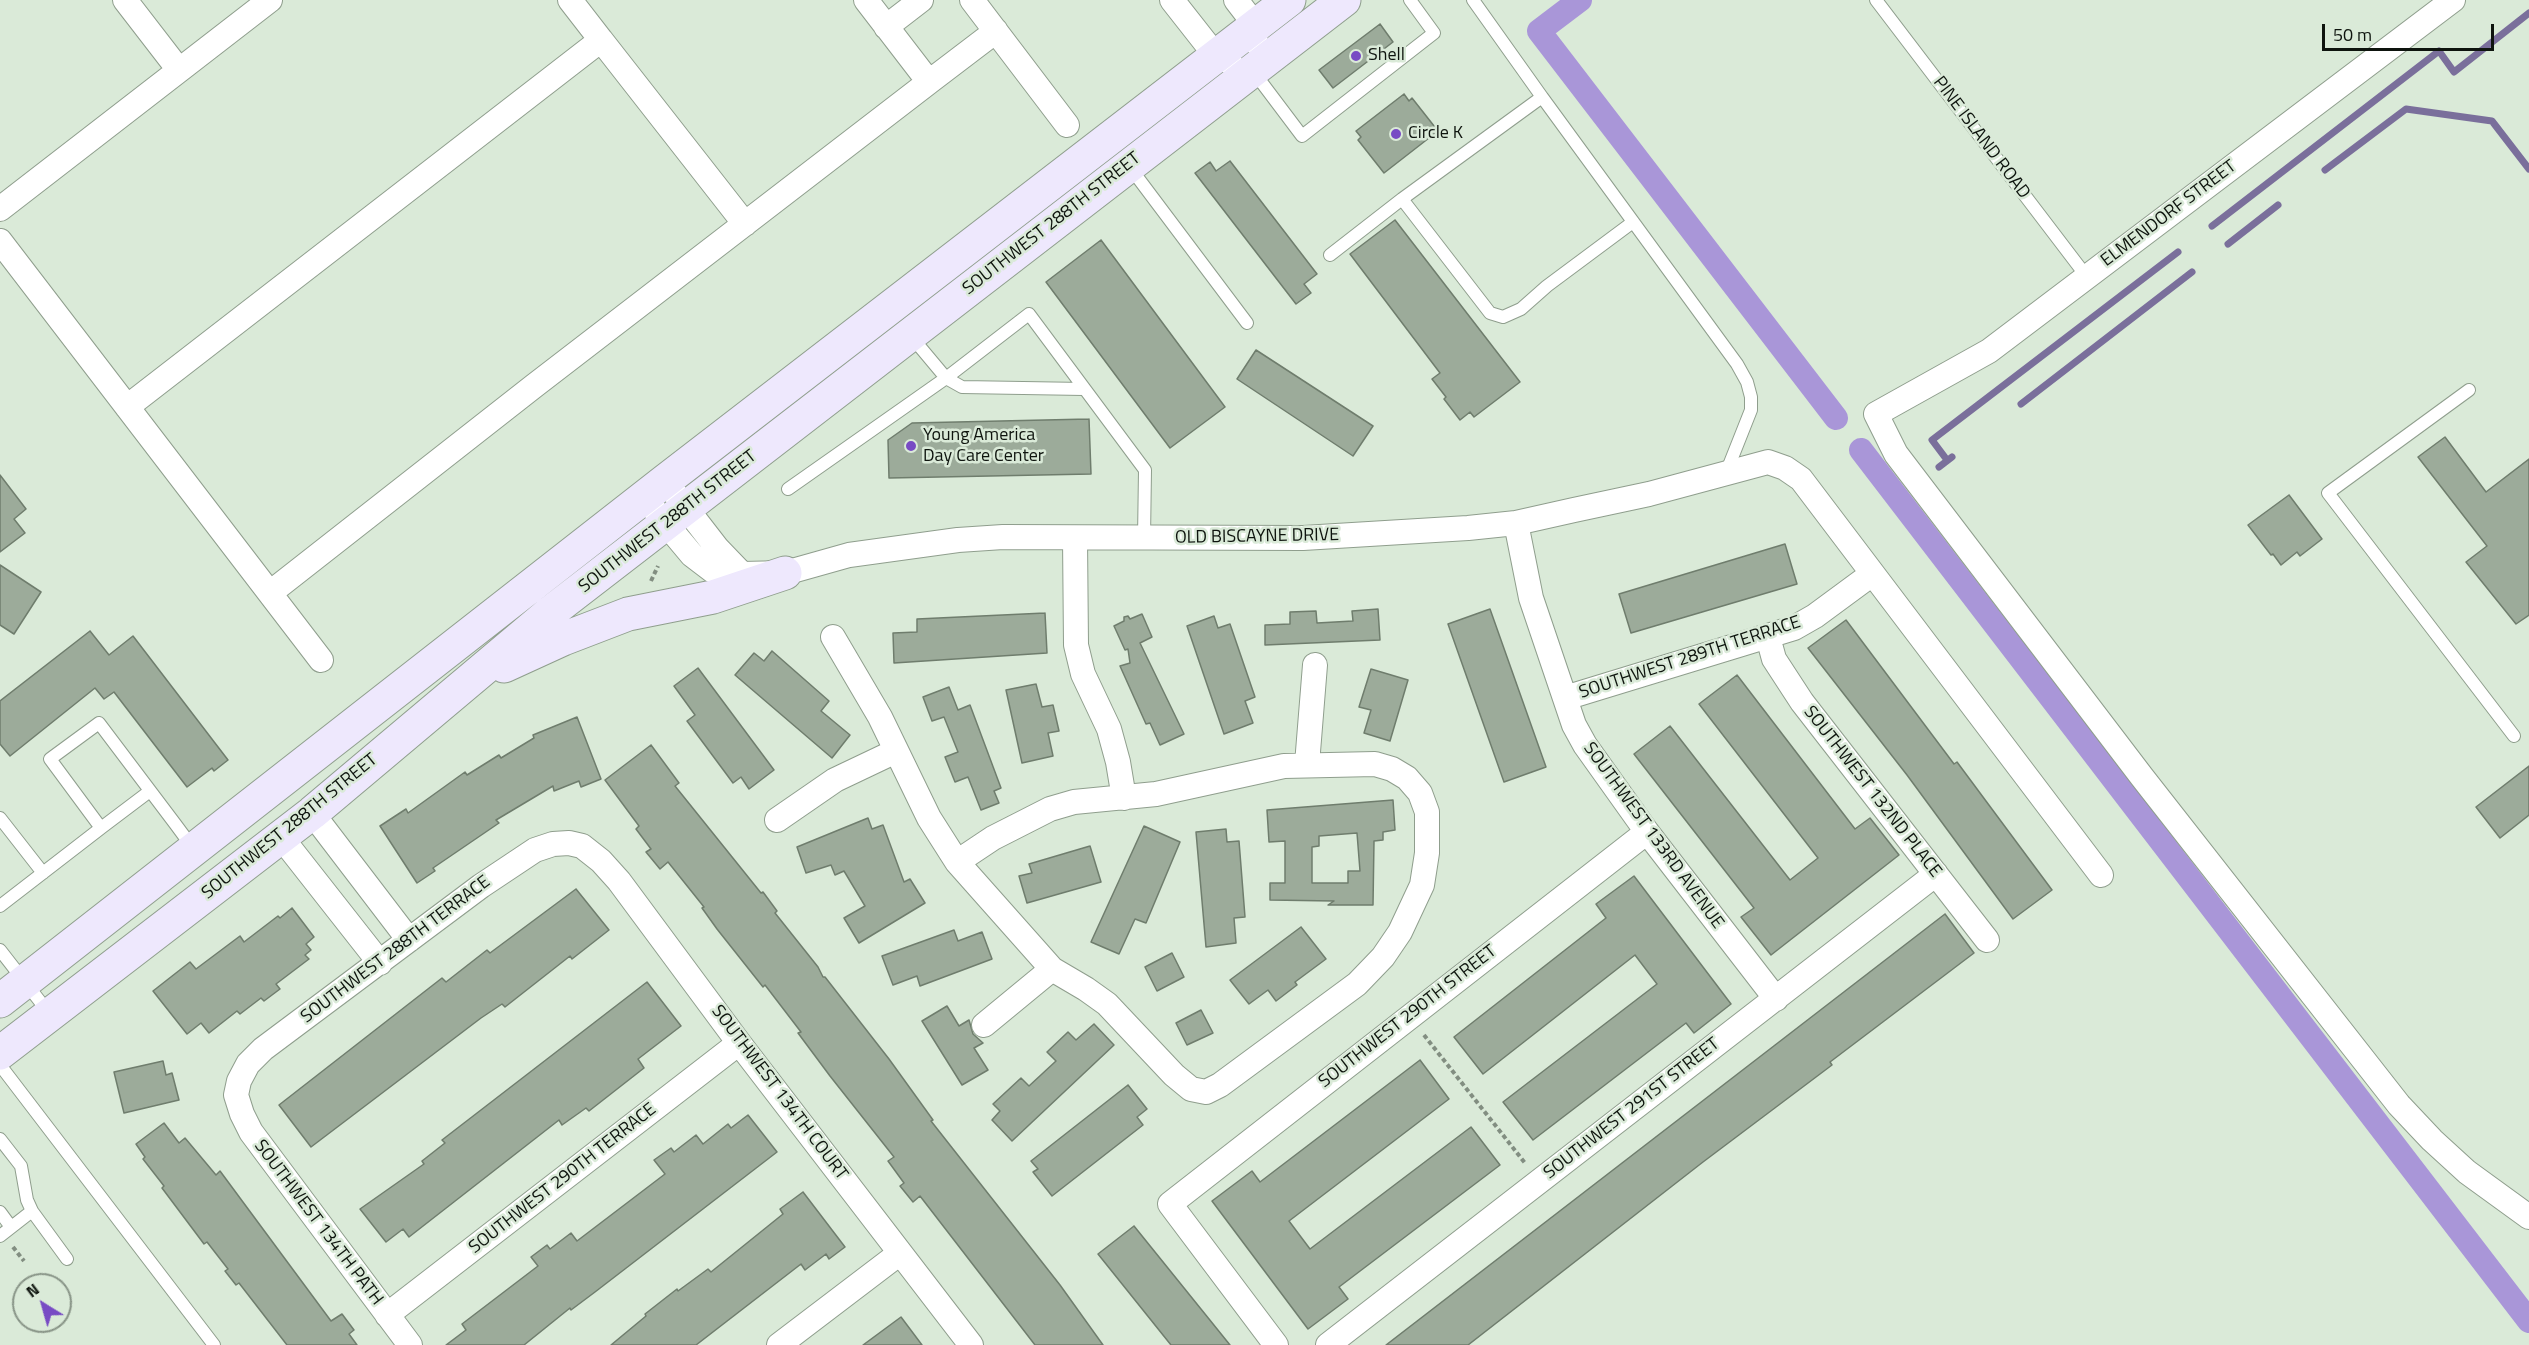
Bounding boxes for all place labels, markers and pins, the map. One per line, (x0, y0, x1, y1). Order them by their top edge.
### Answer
place label: Shell (1368, 45, 1405, 67)
marker: Shell (1349, 49, 1363, 63)
place label: Circle K (1408, 123, 1463, 145)
marker: Circle K (1389, 127, 1403, 141)
place label: Young America Day Care Center (923, 425, 1044, 468)
marker: Young America Day Care Center (904, 439, 918, 453)

